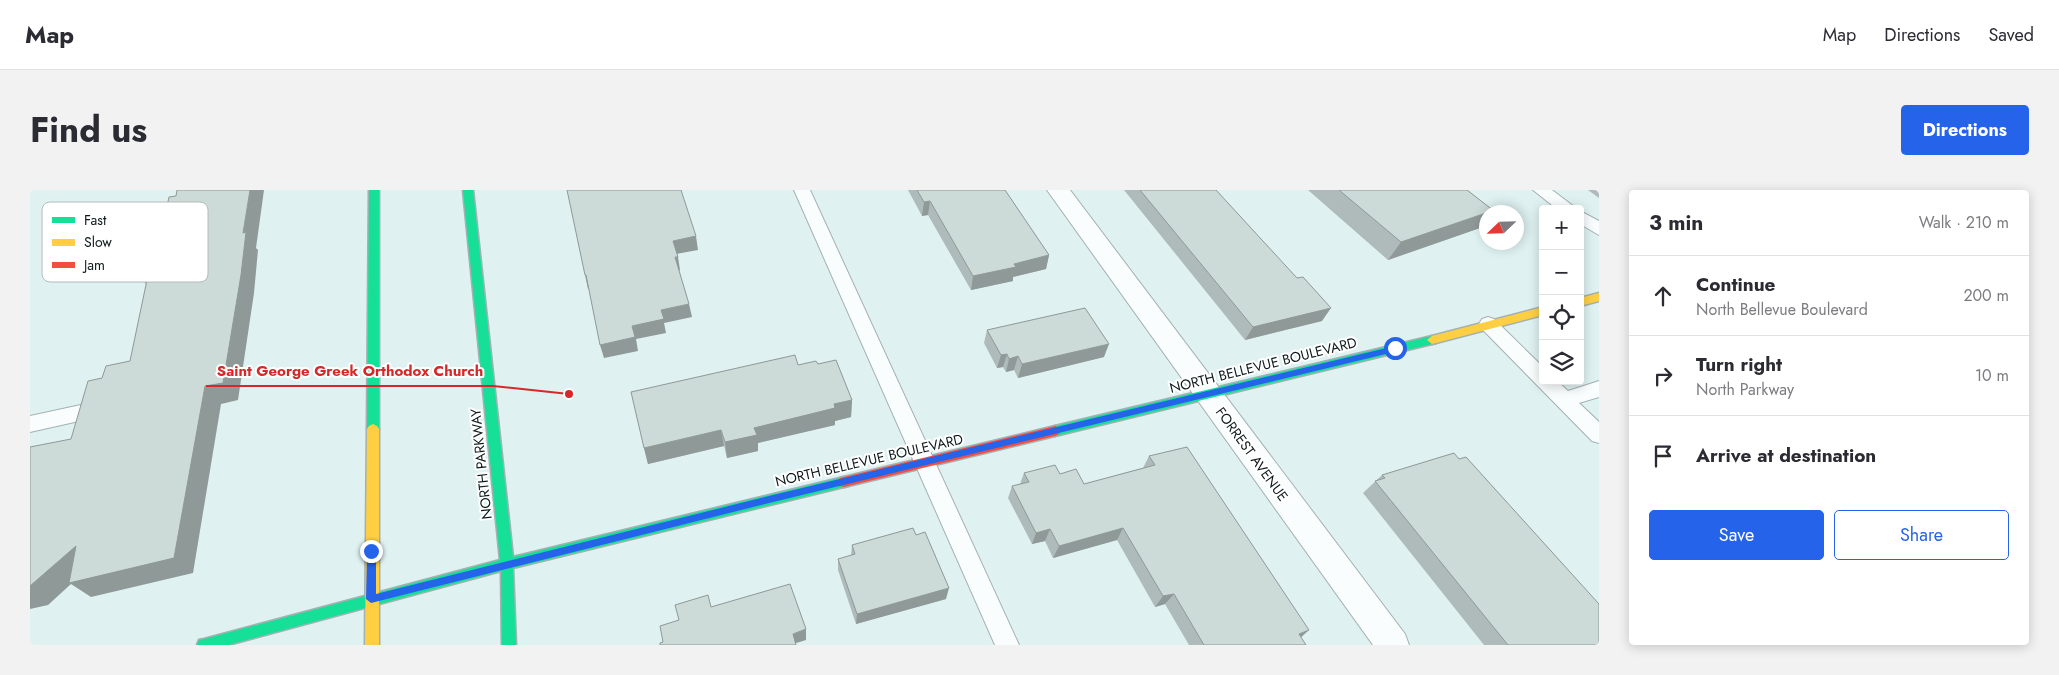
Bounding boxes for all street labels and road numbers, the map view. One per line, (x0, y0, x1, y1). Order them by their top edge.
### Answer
street label: NORTH BELLEVUE BOULEVARD (1167, 332, 1359, 398)
street label: FORREST AVENUE (1211, 403, 1293, 505)
street label: NORTH PARKWAY (465, 408, 497, 520)
street label: NORTH BELLEVUE BOULEVARD (773, 429, 965, 491)

